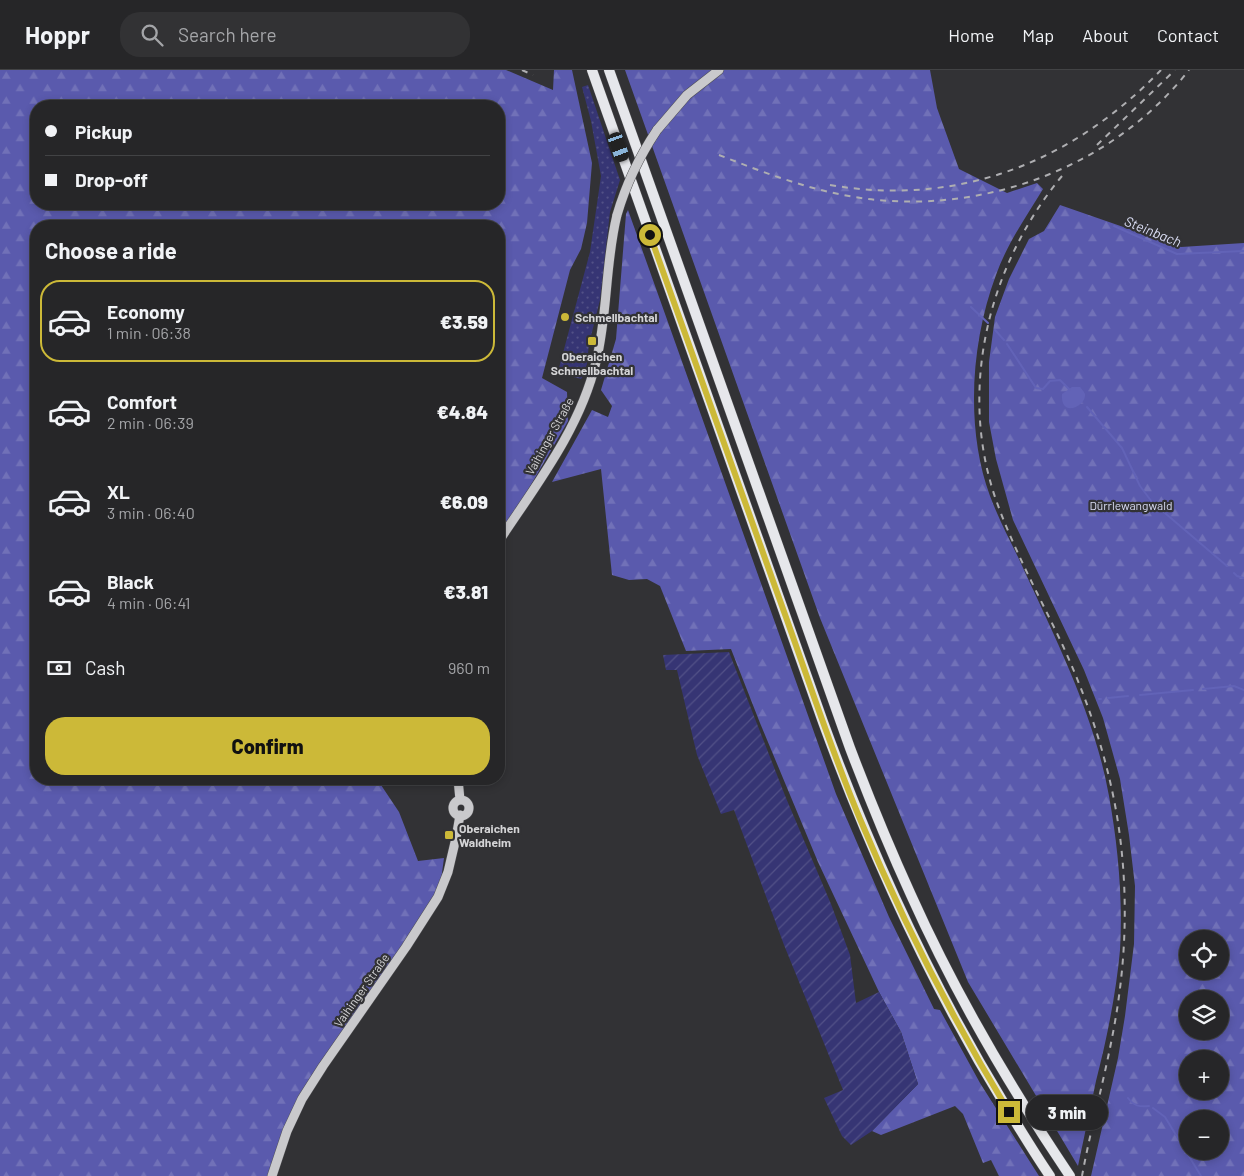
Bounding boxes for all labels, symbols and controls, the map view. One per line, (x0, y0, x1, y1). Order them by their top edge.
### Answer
search box (120, 12, 470, 57)
text: Hoppr (25, 20, 90, 49)
icon: search (138, 21, 166, 49)
text: Search here (178, 23, 277, 46)
text: Home (948, 24, 994, 46)
text: Map (1022, 24, 1054, 46)
text: About (1082, 24, 1129, 46)
text: Contact (1157, 24, 1219, 46)
text: Pickup (75, 120, 133, 143)
car (606, 130, 631, 164)
text: Drop-off (75, 168, 148, 191)
water label: Steinbach (1122, 212, 1184, 250)
route start (639, 224, 661, 246)
text: Choose a ride (45, 237, 177, 263)
icon: car (47, 299, 92, 344)
text: Economy (107, 300, 185, 323)
text: €3.59 (440, 310, 488, 333)
place label: Schmellbachtal (575, 310, 658, 324)
marker: Schmellbachtal (559, 311, 571, 323)
text: 1 min · 06:38 (107, 323, 191, 342)
marker: Oberaichen Schmellbachtal (586, 335, 598, 347)
place label: Oberaichen Schmellbachtal (551, 349, 633, 377)
icon: car (47, 389, 92, 434)
text: Comfort (107, 390, 177, 413)
street label: Vaihinger Straße (522, 395, 576, 477)
text: €4.84 (437, 400, 488, 423)
text: 2 min · 06:39 (107, 413, 194, 432)
icon: car (47, 479, 92, 524)
text: XL (107, 480, 130, 503)
text: €6.09 (440, 490, 488, 513)
park label: Dürrlewangwald (1090, 498, 1172, 512)
text: 3 min · 06:40 (107, 503, 195, 522)
icon: car (47, 569, 92, 614)
text: Black (107, 570, 154, 593)
text: €3.81 (443, 580, 488, 603)
text: 4 min · 06:41 (107, 593, 190, 612)
icon: cash (45, 654, 73, 682)
text: Cash (85, 656, 126, 679)
text: 960 m (448, 658, 490, 677)
button: Confirm (45, 717, 490, 775)
place label: Oberaichen Waldheim (459, 821, 520, 849)
marker: Oberaichen Waldheim (443, 829, 455, 841)
map controls (1179, 930, 1229, 1160)
button: locate (1179, 930, 1229, 980)
street label: Vaihinger Straße (331, 951, 391, 1029)
button: layers (1179, 990, 1229, 1040)
button: + (1179, 1050, 1229, 1100)
callout: 3 min (1026, 1094, 1109, 1130)
route end (998, 1101, 1020, 1123)
text: 3 min (1048, 1103, 1086, 1122)
button: − (1179, 1110, 1229, 1160)

